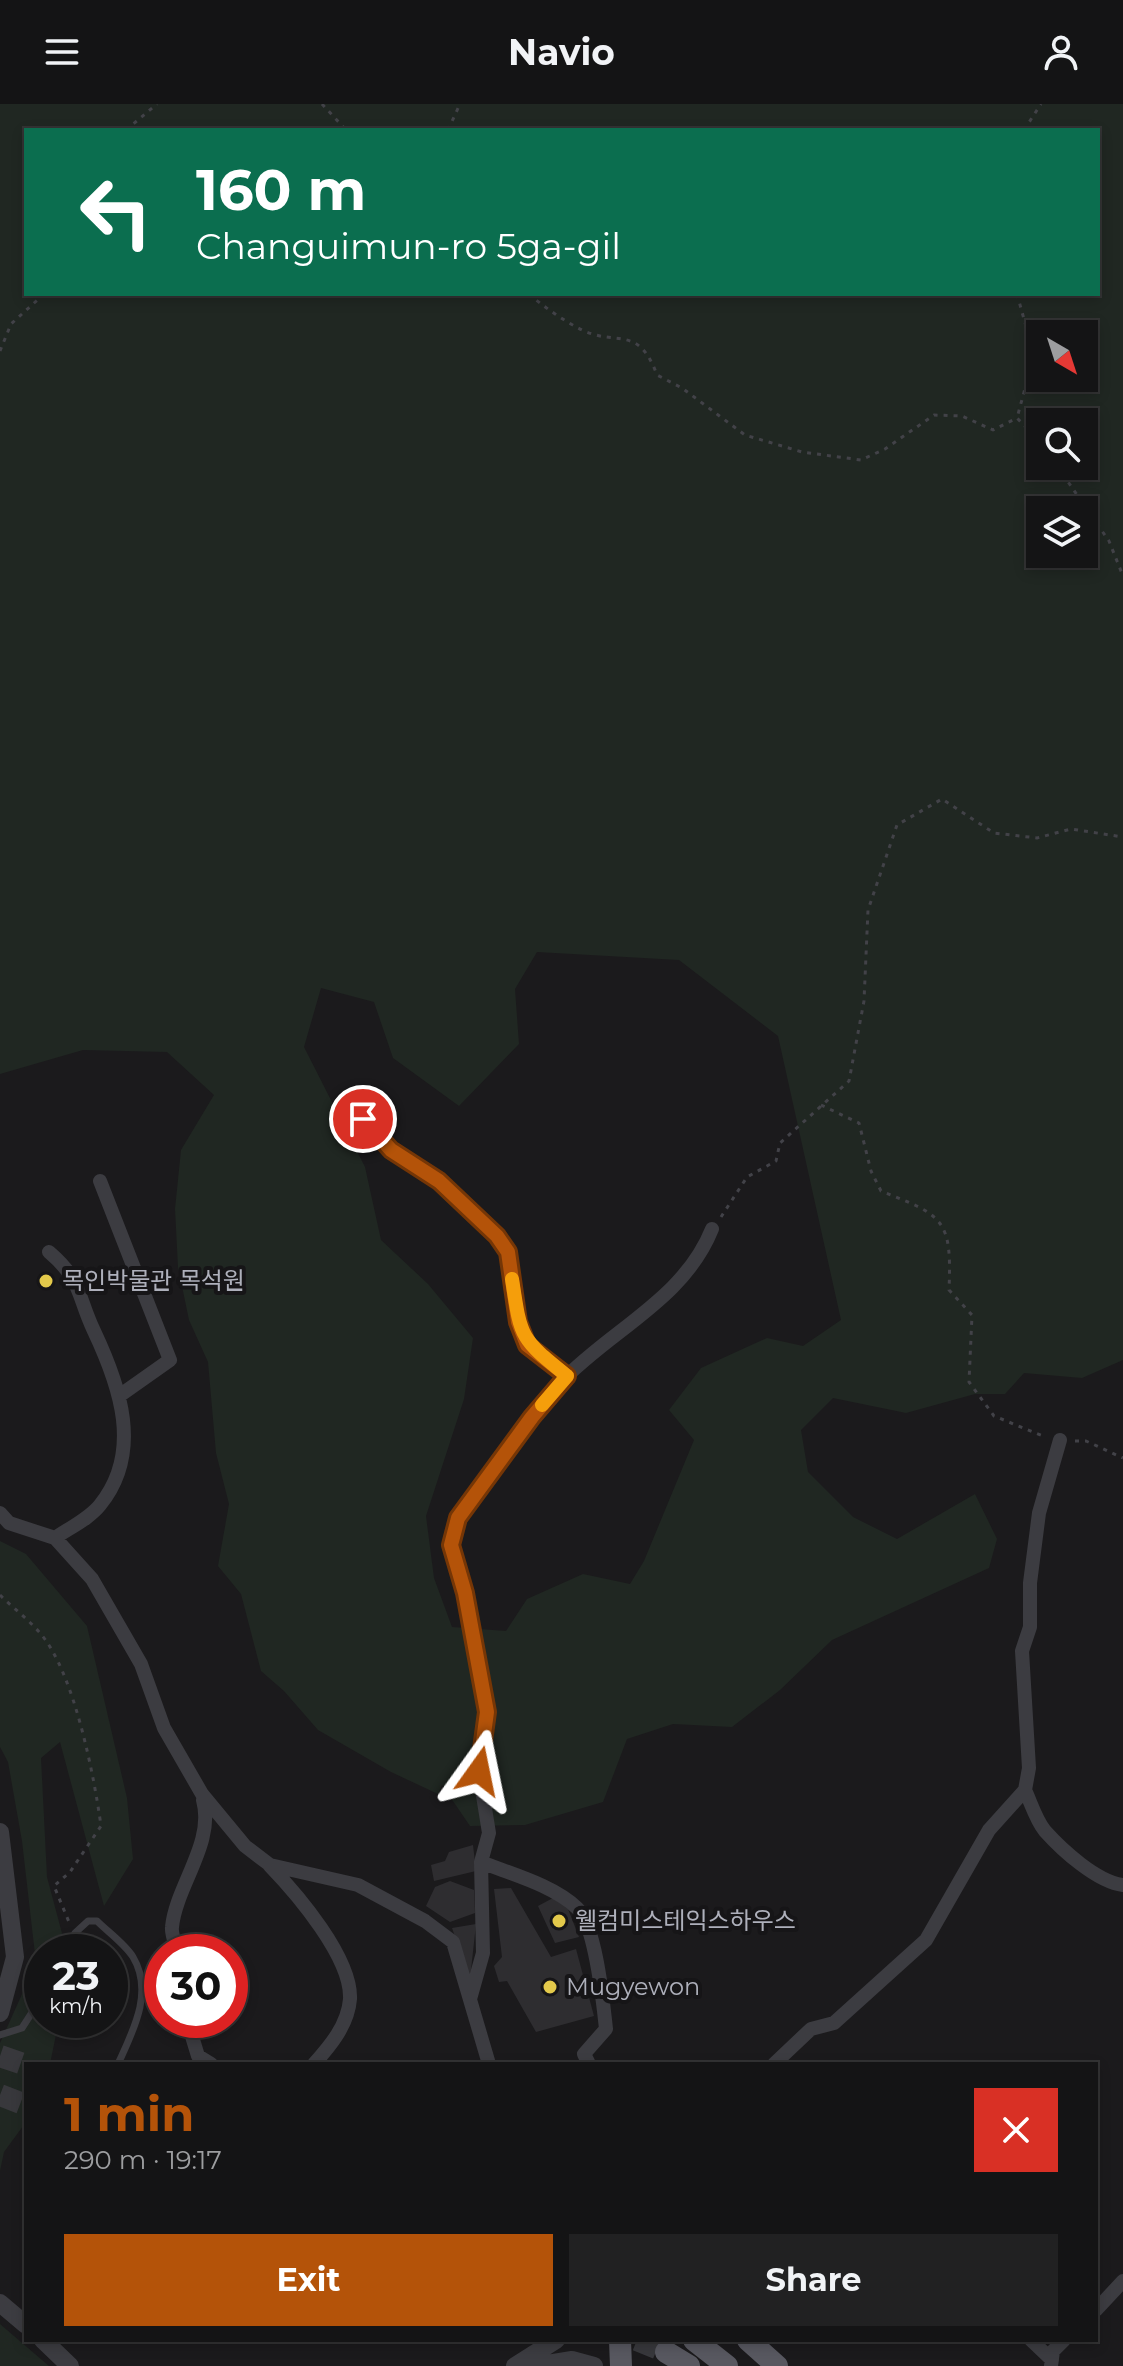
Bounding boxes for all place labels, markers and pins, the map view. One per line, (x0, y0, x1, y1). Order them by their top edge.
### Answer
pin (329, 1085, 397, 1153)
place label: 목인박물관 목석원 (62, 1266, 245, 1295)
marker: 목인박물관 목석원 (37, 1272, 55, 1290)
place label: 웰컴미스테익스하우스 (575, 1906, 796, 1935)
marker: 웰컴미스테익스하우스 (550, 1912, 568, 1930)
place label: Mugyewon (566, 1972, 700, 2001)
marker: Mugyewon (541, 1978, 559, 1996)

